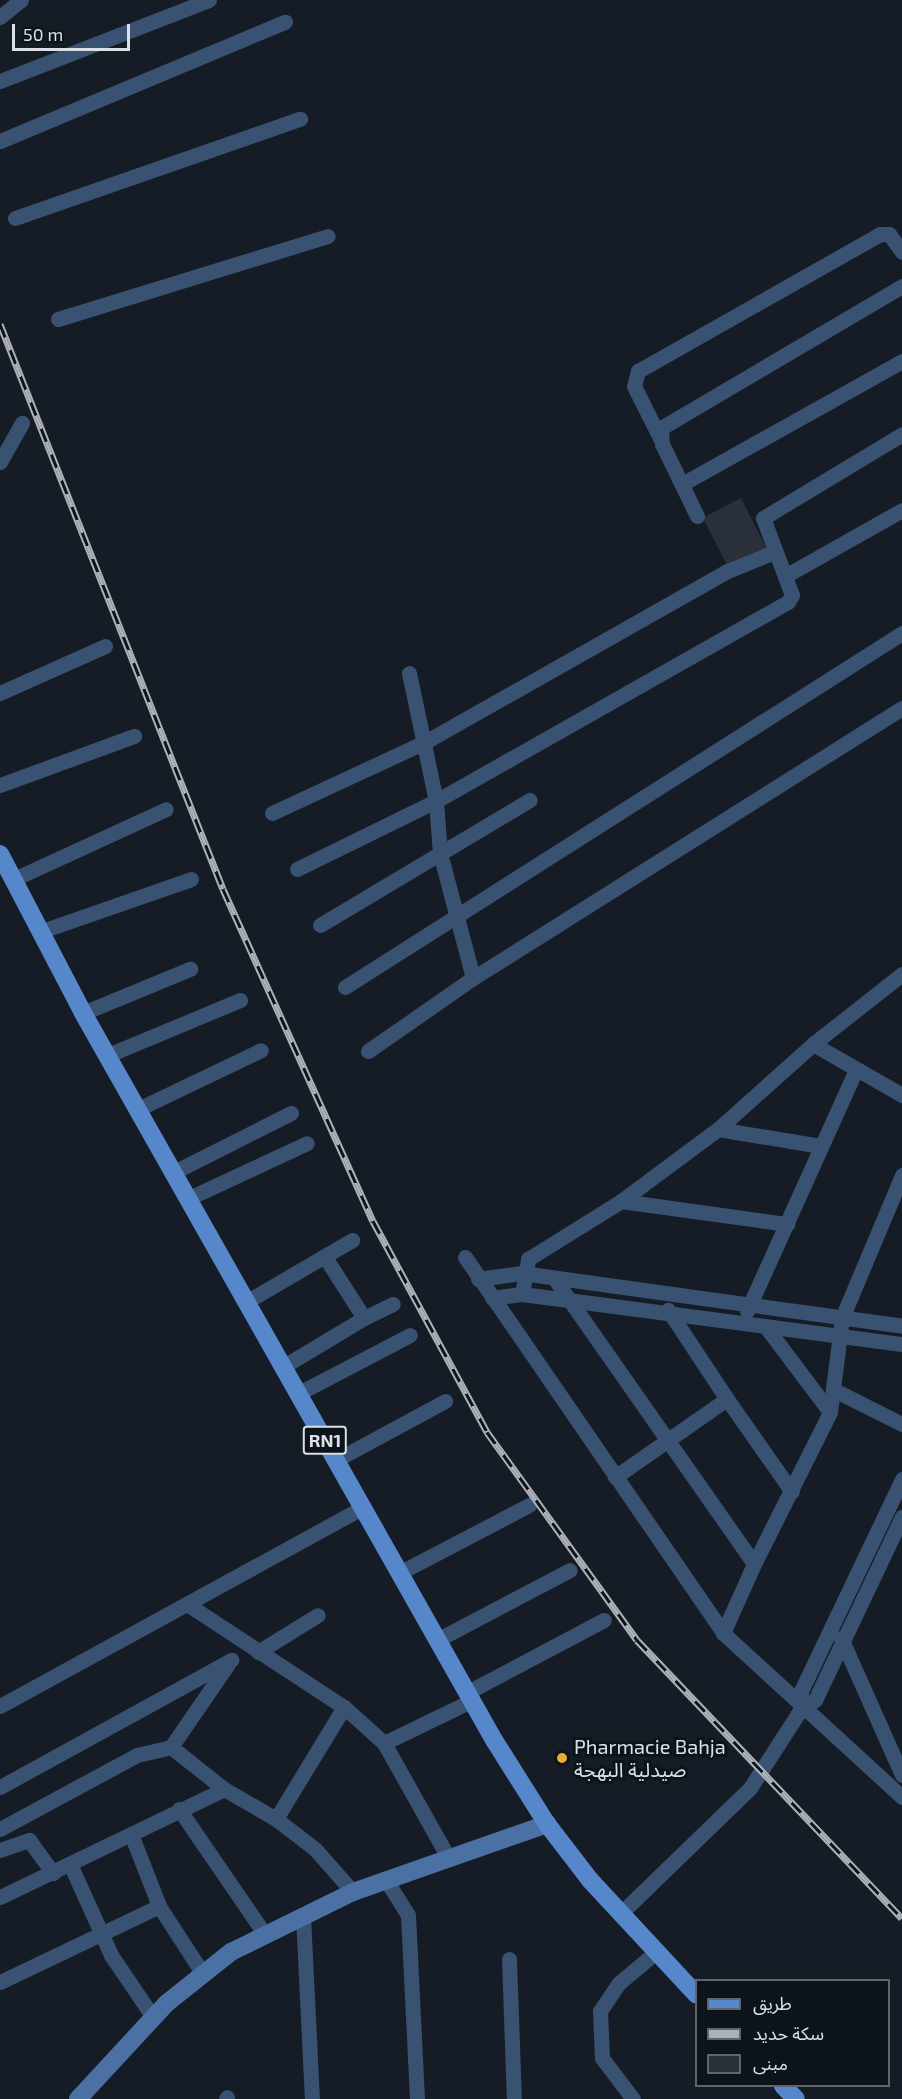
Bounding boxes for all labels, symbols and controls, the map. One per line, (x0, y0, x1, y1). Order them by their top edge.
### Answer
scale bar (15, 12, 134, 50)
text: 50 m (23, 23, 63, 45)
road number: RN1 (302, 1425, 348, 1455)
place label: Pharmacie Bahja صيدلية البهجة (574, 1734, 726, 1781)
marker: Pharmacie Bahja صيدلية البهجة (555, 1751, 569, 1765)
legend (695, 1979, 890, 2087)
text: طريق (753, 1992, 792, 2014)
text: سكة حديد (753, 2022, 824, 2044)
text: مبنى (753, 2052, 788, 2074)

